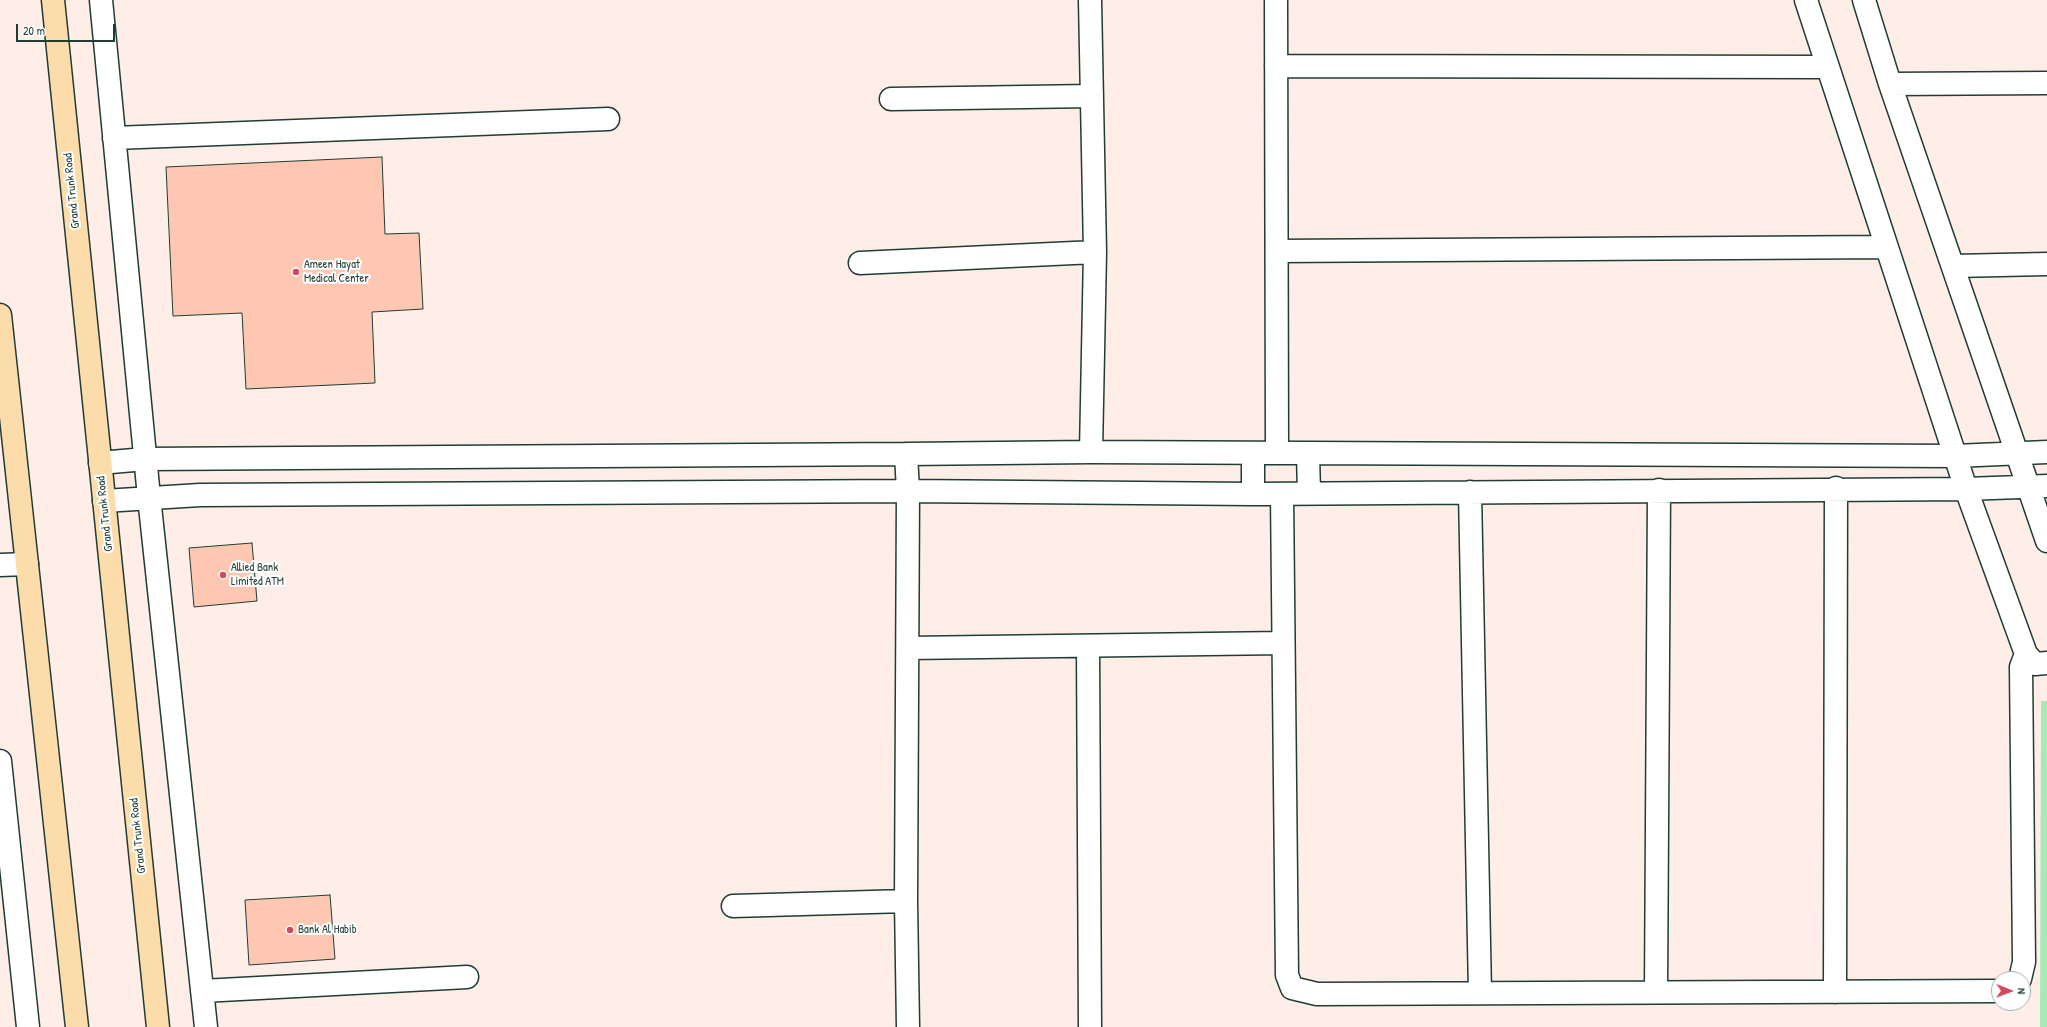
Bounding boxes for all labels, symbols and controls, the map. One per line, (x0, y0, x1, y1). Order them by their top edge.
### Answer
scale bar (18, 16, 117, 42)
text: 20 m (23, 22, 45, 39)
street label: Grand Trunk Road (61, 153, 83, 229)
place label: Ameen Hayat Medical Center (304, 258, 369, 286)
marker: Ameen Hayat Medical Center (291, 267, 301, 277)
street label: Grand Trunk Road (94, 476, 116, 552)
place label: Allied Bank Limited ATM (231, 561, 284, 589)
marker: Allied Bank Limited ATM (218, 570, 228, 580)
street label: Grand Trunk Road (127, 798, 149, 874)
place label: Bank Al Habib (298, 923, 357, 937)
marker: Bank Al Habib (285, 925, 295, 935)
north arrow (1991, 971, 2031, 1011)
text: N (2015, 988, 2029, 994)

